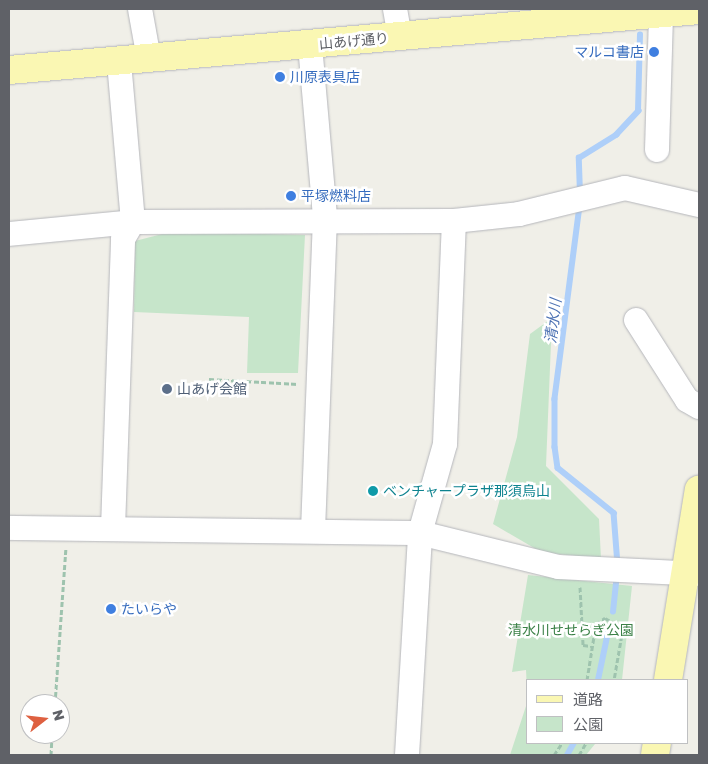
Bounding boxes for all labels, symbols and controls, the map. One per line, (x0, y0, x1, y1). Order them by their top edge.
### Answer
street label: 山あげ通り (318, 30, 390, 52)
place label: マルコ書店 (574, 44, 644, 60)
marker: マルコ書店 (648, 46, 660, 58)
place label: 川原表具店 (290, 69, 360, 85)
marker: 川原表具店 (274, 71, 286, 83)
place label: 平塚燃料店 (301, 188, 371, 204)
marker: 平塚燃料店 (285, 190, 297, 202)
water label: 清水川 (541, 298, 565, 344)
place label: 山あげ会館 (177, 381, 247, 397)
marker: 山あげ会館 (161, 383, 173, 395)
place label: ベンチャープラザ那須烏山 (383, 483, 551, 499)
marker: ベンチャープラザ那須烏山 (367, 485, 379, 497)
place label: たいらや (121, 601, 177, 617)
marker: たいらや (105, 603, 117, 615)
park label: 清水川せせらぎ公園 (508, 622, 634, 638)
legend (526, 679, 688, 744)
text: 道路 (573, 690, 603, 708)
north arrow (20, 694, 70, 744)
text: N (49, 708, 69, 722)
text: 公園 (573, 715, 603, 733)

